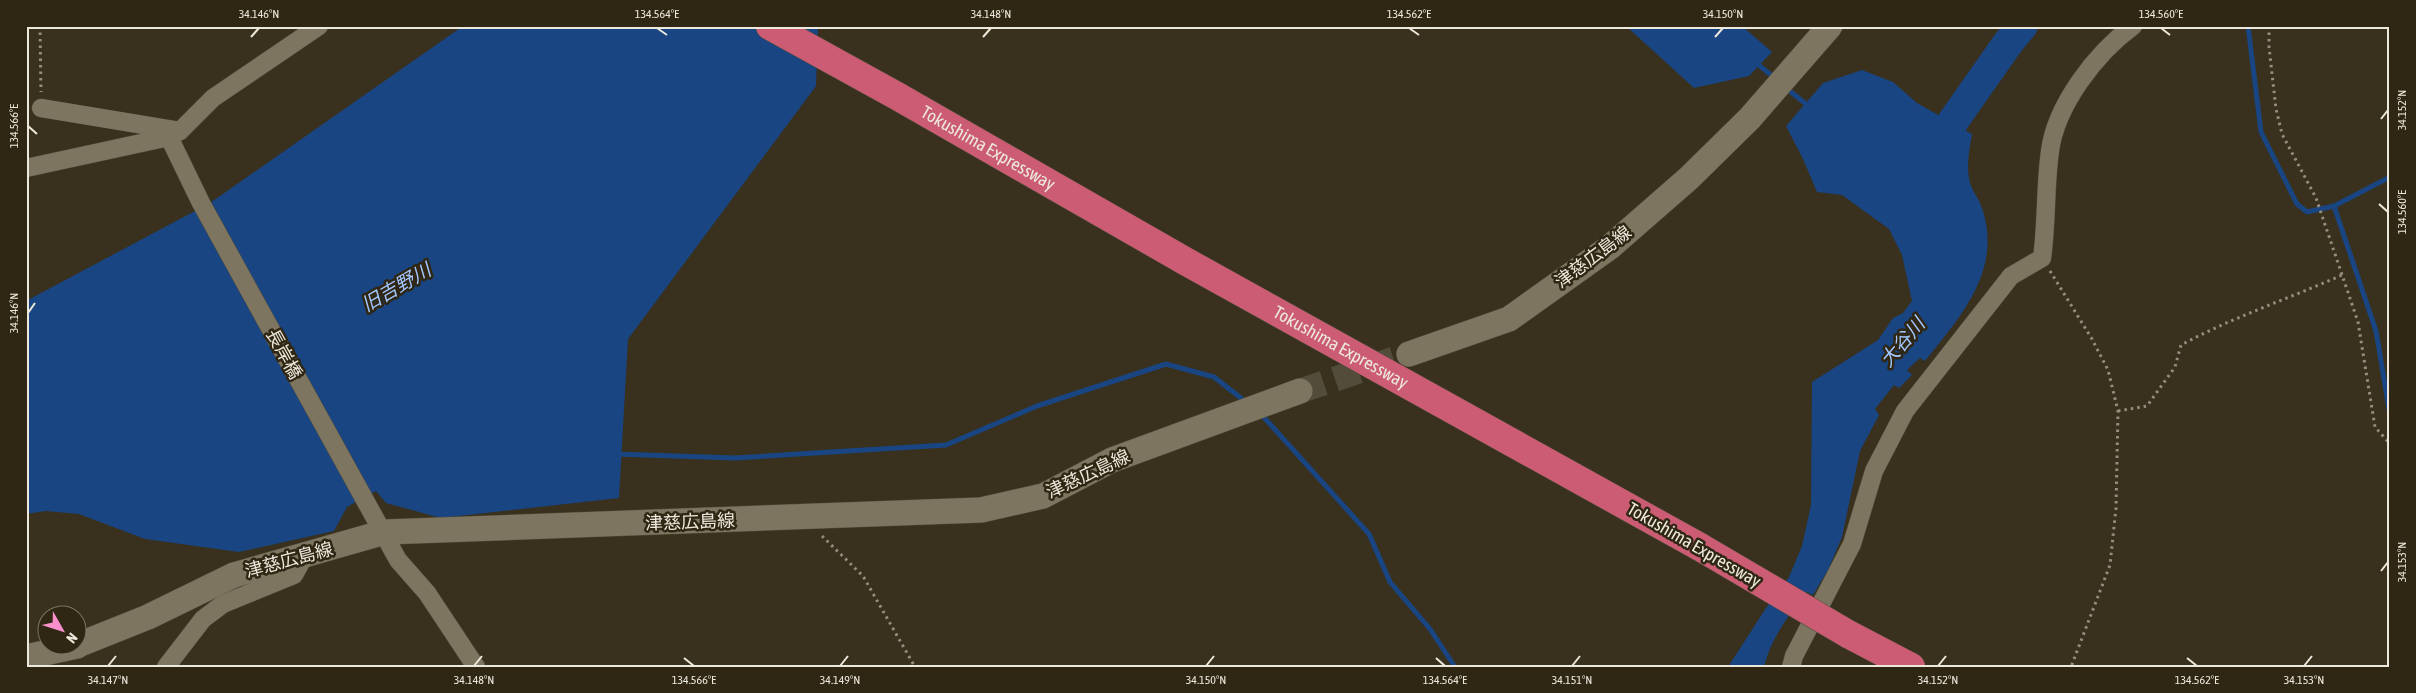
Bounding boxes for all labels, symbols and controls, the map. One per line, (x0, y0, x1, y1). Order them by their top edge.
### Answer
text: 34.146°N (239, 7, 279, 21)
text: 134.564°E (635, 7, 679, 21)
text: 34.148°N (971, 7, 1011, 21)
text: 134.562°E (1387, 7, 1431, 21)
text: 34.150°N (1703, 7, 1743, 21)
text: 134.560°E (2139, 7, 2183, 21)
text: 34.152°N (2395, 90, 2409, 130)
street label: Tokushima Expressway (918, 101, 1059, 194)
text: 134.566°E (7, 104, 21, 148)
text: 134.560°E (2395, 190, 2409, 234)
street label: 津慈広島線 (1550, 221, 1635, 292)
water label: 旧吉野川 (358, 257, 436, 316)
text: 34.146°N (7, 293, 21, 333)
street label: Tokushima Expressway (1270, 301, 1412, 393)
water label: 大谷川 (1875, 312, 1930, 371)
street label: 長岸橋 (262, 325, 307, 382)
street label: 津慈広島線 (1043, 445, 1133, 502)
street label: Tokushima Expressway (1624, 498, 1765, 591)
street label: 津慈広島線 (645, 509, 735, 534)
street label: 津慈広島線 (243, 538, 335, 581)
text: 34.153°N (2395, 542, 2409, 582)
north arrow (38, 606, 88, 656)
text: N (63, 630, 81, 646)
text: 34.147°N (88, 673, 128, 687)
text: 34.148°N (454, 673, 494, 687)
text: 134.566°E (672, 673, 716, 687)
text: 34.149°N (820, 673, 860, 687)
text: 34.150°N (1186, 673, 1226, 687)
text: 134.564°E (1423, 673, 1467, 687)
text: 34.151°N (1552, 673, 1592, 687)
text: 34.152°N (1918, 673, 1958, 687)
text: 134.562°E (2175, 673, 2219, 687)
text: 34.153°N (2284, 673, 2324, 687)

